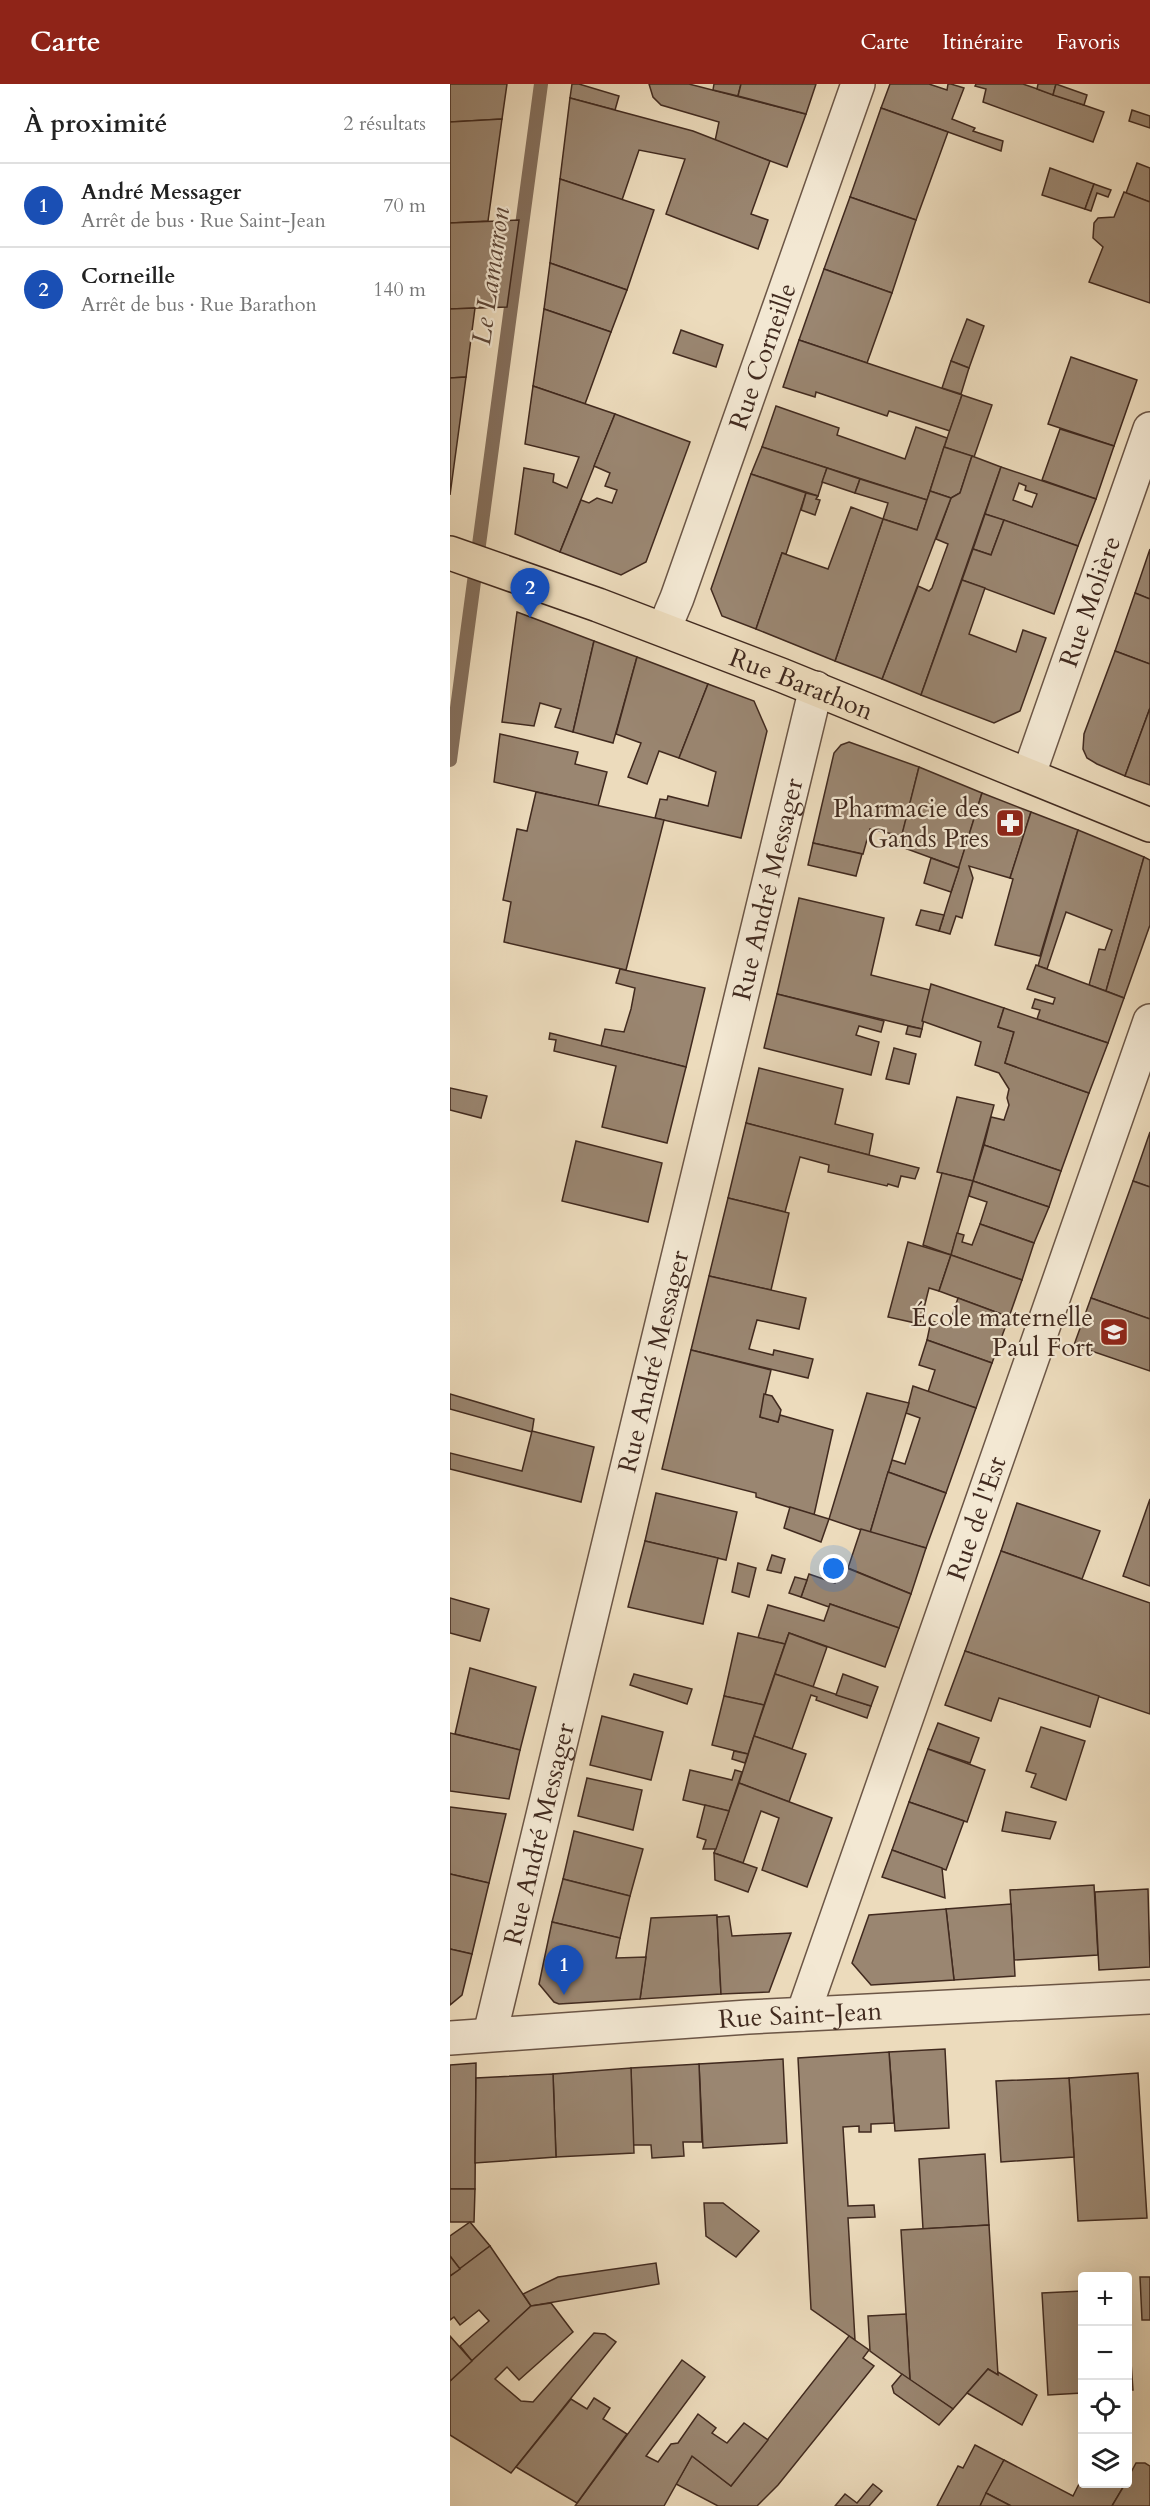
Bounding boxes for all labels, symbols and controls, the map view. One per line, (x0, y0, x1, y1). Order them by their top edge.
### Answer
text: Carte (30, 23, 101, 61)
text: Carte (860, 28, 909, 57)
text: Itinéraire (942, 28, 1023, 57)
text: Favoris (1056, 28, 1120, 57)
text: À proximité (24, 106, 167, 141)
text: 2 résultats (343, 110, 426, 137)
text: André Messager (81, 177, 241, 207)
text: 1 (38, 192, 49, 219)
text: 70 m (383, 192, 426, 219)
water label: Le Lamarron (463, 205, 519, 347)
text: Arrêt de bus · Rue Saint-Jean (81, 207, 326, 234)
text: Corneille (81, 261, 175, 291)
text: 2 (38, 276, 49, 303)
text: 140 m (373, 276, 426, 303)
street label: Rue Corneille (720, 278, 804, 434)
text: Arrêt de bus · Rue Barathon (81, 291, 317, 318)
street label: Rue Molière (1050, 531, 1129, 672)
pin: 2 (510, 568, 550, 618)
street label: Rue Barathon (724, 639, 879, 728)
street label: Rue André Messager (724, 774, 811, 1004)
place label: Pharmacie des Gands Pres (833, 791, 989, 856)
pharmacy icon: Pharmacie des Gands Pres (994, 807, 1026, 839)
street label: Rue André Messager (609, 1246, 697, 1476)
place label: École maternelle Paul Fort (911, 1300, 1093, 1365)
school or university icon: École maternelle Paul Fort (1098, 1316, 1130, 1348)
street label: Rue de l'Est (938, 1452, 1014, 1585)
your location (819, 1554, 848, 1583)
street label: Rue André Messager (495, 1719, 582, 1948)
pin: 1 (544, 1946, 584, 1995)
street label: Rue Saint-Jean (717, 1993, 883, 2037)
map controls (1078, 2272, 1132, 2488)
button: + (1078, 2272, 1132, 2326)
button: − (1078, 2326, 1132, 2380)
button: locate (1078, 2380, 1132, 2434)
button: layers (1078, 2434, 1132, 2488)

